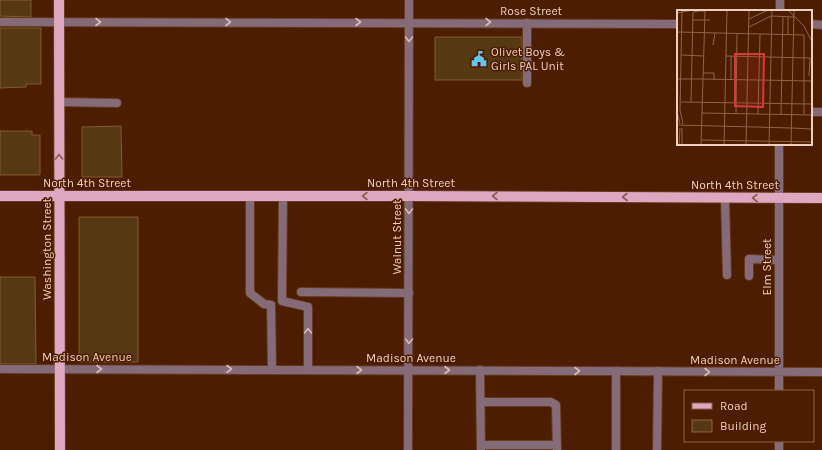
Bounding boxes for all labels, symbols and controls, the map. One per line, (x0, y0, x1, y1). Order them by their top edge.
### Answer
street label: Rose Street (500, 4, 563, 18)
inset map (677, 10, 812, 145)
one-way arrow (95, 18, 101, 26)
one-way arrow (225, 18, 231, 26)
one-way arrow (355, 18, 361, 26)
one-way arrow (485, 18, 491, 26)
one-way arrow (405, 36, 413, 42)
place label: Olivet Boys & Girls PAL Unit (491, 45, 565, 73)
public building icon: Olivet Boys & Girls PAL Unit (470, 50, 488, 68)
one-way arrow (55, 154, 63, 160)
street label: North 4th Street (43, 176, 131, 190)
street label: North 4th Street (367, 176, 455, 190)
street label: North 4th Street (691, 178, 779, 192)
one-way arrow (362, 192, 368, 200)
one-way arrow (492, 192, 498, 200)
one-way arrow (622, 193, 628, 201)
one-way arrow (752, 194, 758, 202)
street label: Washington Street (40, 197, 54, 300)
street label: Walnut Street (390, 199, 404, 275)
one-way arrow (405, 208, 413, 214)
street label: Elm Street (760, 238, 774, 296)
one-way arrow (304, 328, 312, 334)
one-way arrow (405, 338, 413, 344)
street label: Madison Avenue (42, 350, 132, 364)
street label: Madison Avenue (366, 351, 456, 365)
street label: Madison Avenue (690, 353, 780, 367)
one-way arrow (96, 365, 102, 373)
one-way arrow (226, 365, 232, 373)
one-way arrow (356, 366, 362, 374)
one-way arrow (444, 366, 450, 374)
one-way arrow (574, 367, 580, 375)
one-way arrow (704, 368, 710, 376)
legend (684, 390, 814, 442)
text: Road (720, 399, 748, 413)
text: Building (720, 419, 767, 433)

